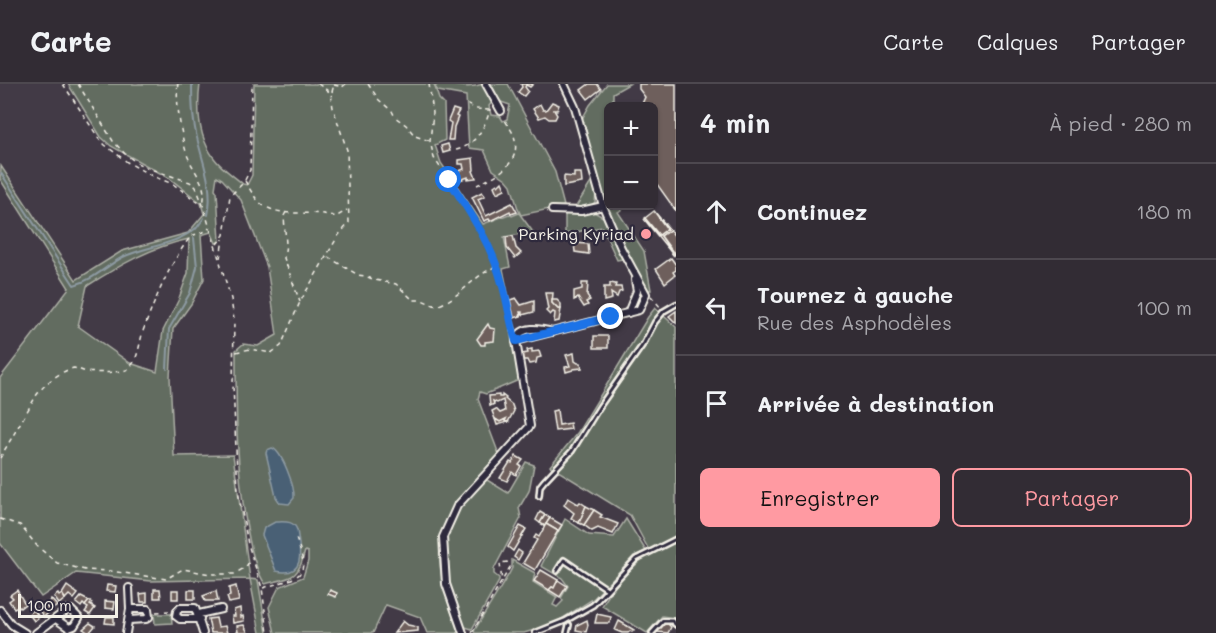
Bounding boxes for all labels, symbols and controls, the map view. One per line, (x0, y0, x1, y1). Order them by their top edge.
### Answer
text: Carte (30, 23, 112, 59)
text: Carte (883, 28, 944, 55)
text: Calques (977, 28, 1059, 55)
text: Partager (1092, 28, 1186, 55)
map controls (604, 102, 658, 210)
button: + (604, 102, 658, 156)
text: 4 min (700, 106, 770, 140)
text: À pied · 280 m (1049, 110, 1192, 136)
button: − (604, 156, 658, 210)
route start (435, 166, 461, 192)
icon: ahead (700, 195, 733, 228)
text: Continuez (757, 197, 867, 226)
text: 180 m (1136, 198, 1192, 224)
place label: Parking Kyriad (518, 223, 634, 244)
marker: Parking Kyriad (639, 227, 653, 241)
text: Tournez à gauche (757, 280, 953, 309)
icon: left (700, 291, 733, 324)
text: 100 m (1136, 294, 1192, 320)
route end (597, 303, 623, 329)
text: Rue des Asphodèles (757, 309, 952, 335)
icon: arrive (700, 387, 733, 420)
text: Arrivée à destination (757, 389, 994, 418)
button: Enregistrer (700, 468, 940, 527)
button: Partager (952, 468, 1192, 527)
scale bar (18, 591, 118, 618)
text: 100 m (27, 594, 72, 615)

